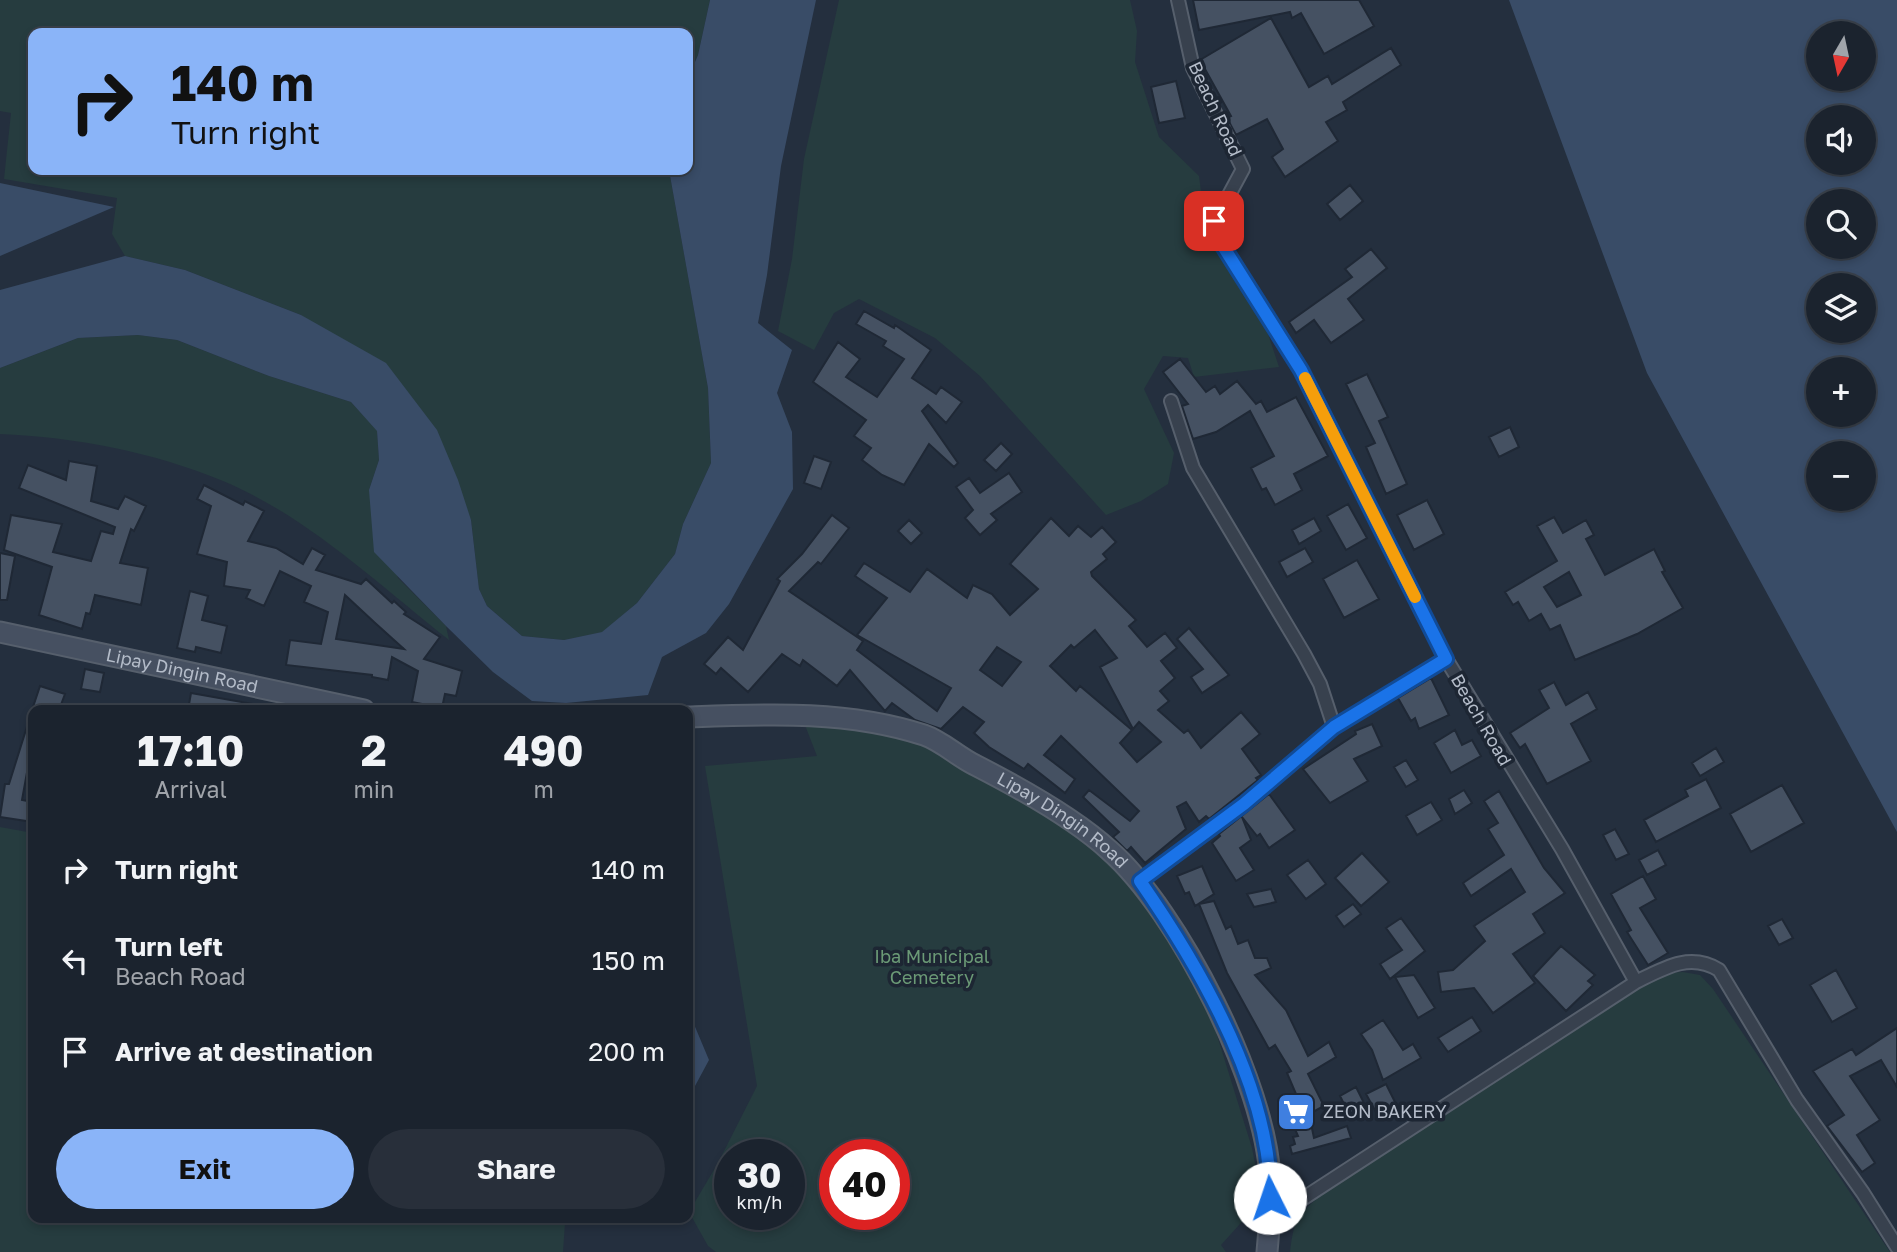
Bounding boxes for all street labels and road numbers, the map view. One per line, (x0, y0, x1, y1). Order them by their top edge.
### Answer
street label: Beach Road (1184, 58, 1247, 160)
street label: Lipay Dingin Road (104, 643, 260, 697)
street label: Beach Road (1447, 670, 1517, 769)
street label: Lipay Dingin Road (994, 767, 1133, 872)

